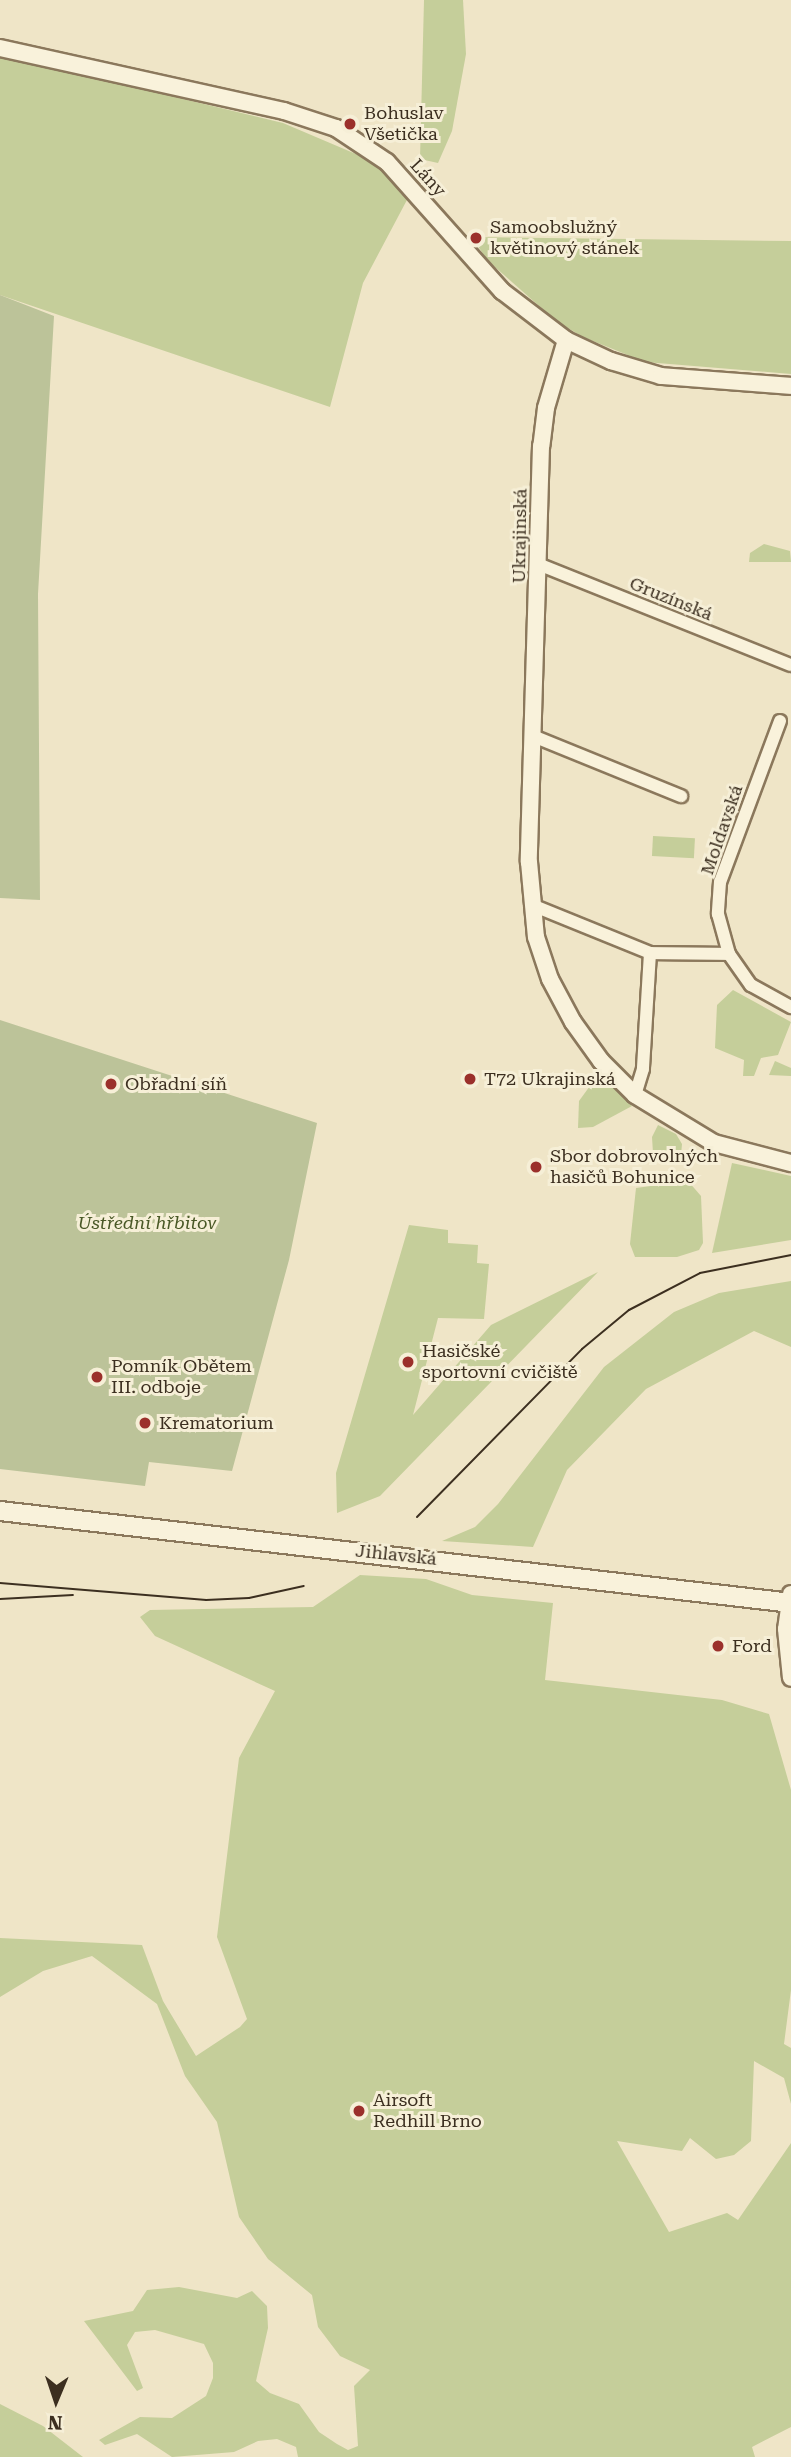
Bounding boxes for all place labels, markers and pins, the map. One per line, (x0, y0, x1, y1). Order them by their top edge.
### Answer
place label: Bohuslav Všetička (364, 103, 444, 146)
marker: Bohuslav Všetička (342, 116, 358, 132)
place label: Samoobslužný květinový stánek (490, 217, 640, 260)
marker: Samoobslužný květinový stánek (468, 230, 484, 246)
place label: T72 Ukrajinská (484, 1068, 615, 1090)
marker: T72 Ukrajinská (462, 1071, 478, 1087)
place label: Obřadní síň (125, 1073, 227, 1095)
marker: Obřadní síň (103, 1076, 119, 1092)
place label: Sbor dobrovolných hasičů Bohunice (550, 1146, 718, 1188)
marker: Sbor dobrovolných hasičů Bohunice (528, 1159, 544, 1175)
place label: Hasičské sportovní cvičiště (422, 1341, 578, 1384)
marker: Hasičské sportovní cvičiště (400, 1354, 416, 1370)
place label: Pomník Obětem III. odboje (111, 1356, 252, 1398)
marker: Pomník Obětem III. odboje (89, 1369, 105, 1385)
place label: Krematorium (159, 1412, 274, 1434)
marker: Krematorium (137, 1415, 153, 1431)
place label: Ford (732, 1635, 772, 1657)
marker: Ford (710, 1638, 726, 1654)
place label: Airsoft Redhill Brno (373, 2090, 482, 2132)
marker: Airsoft Redhill Brno (351, 2103, 367, 2119)

